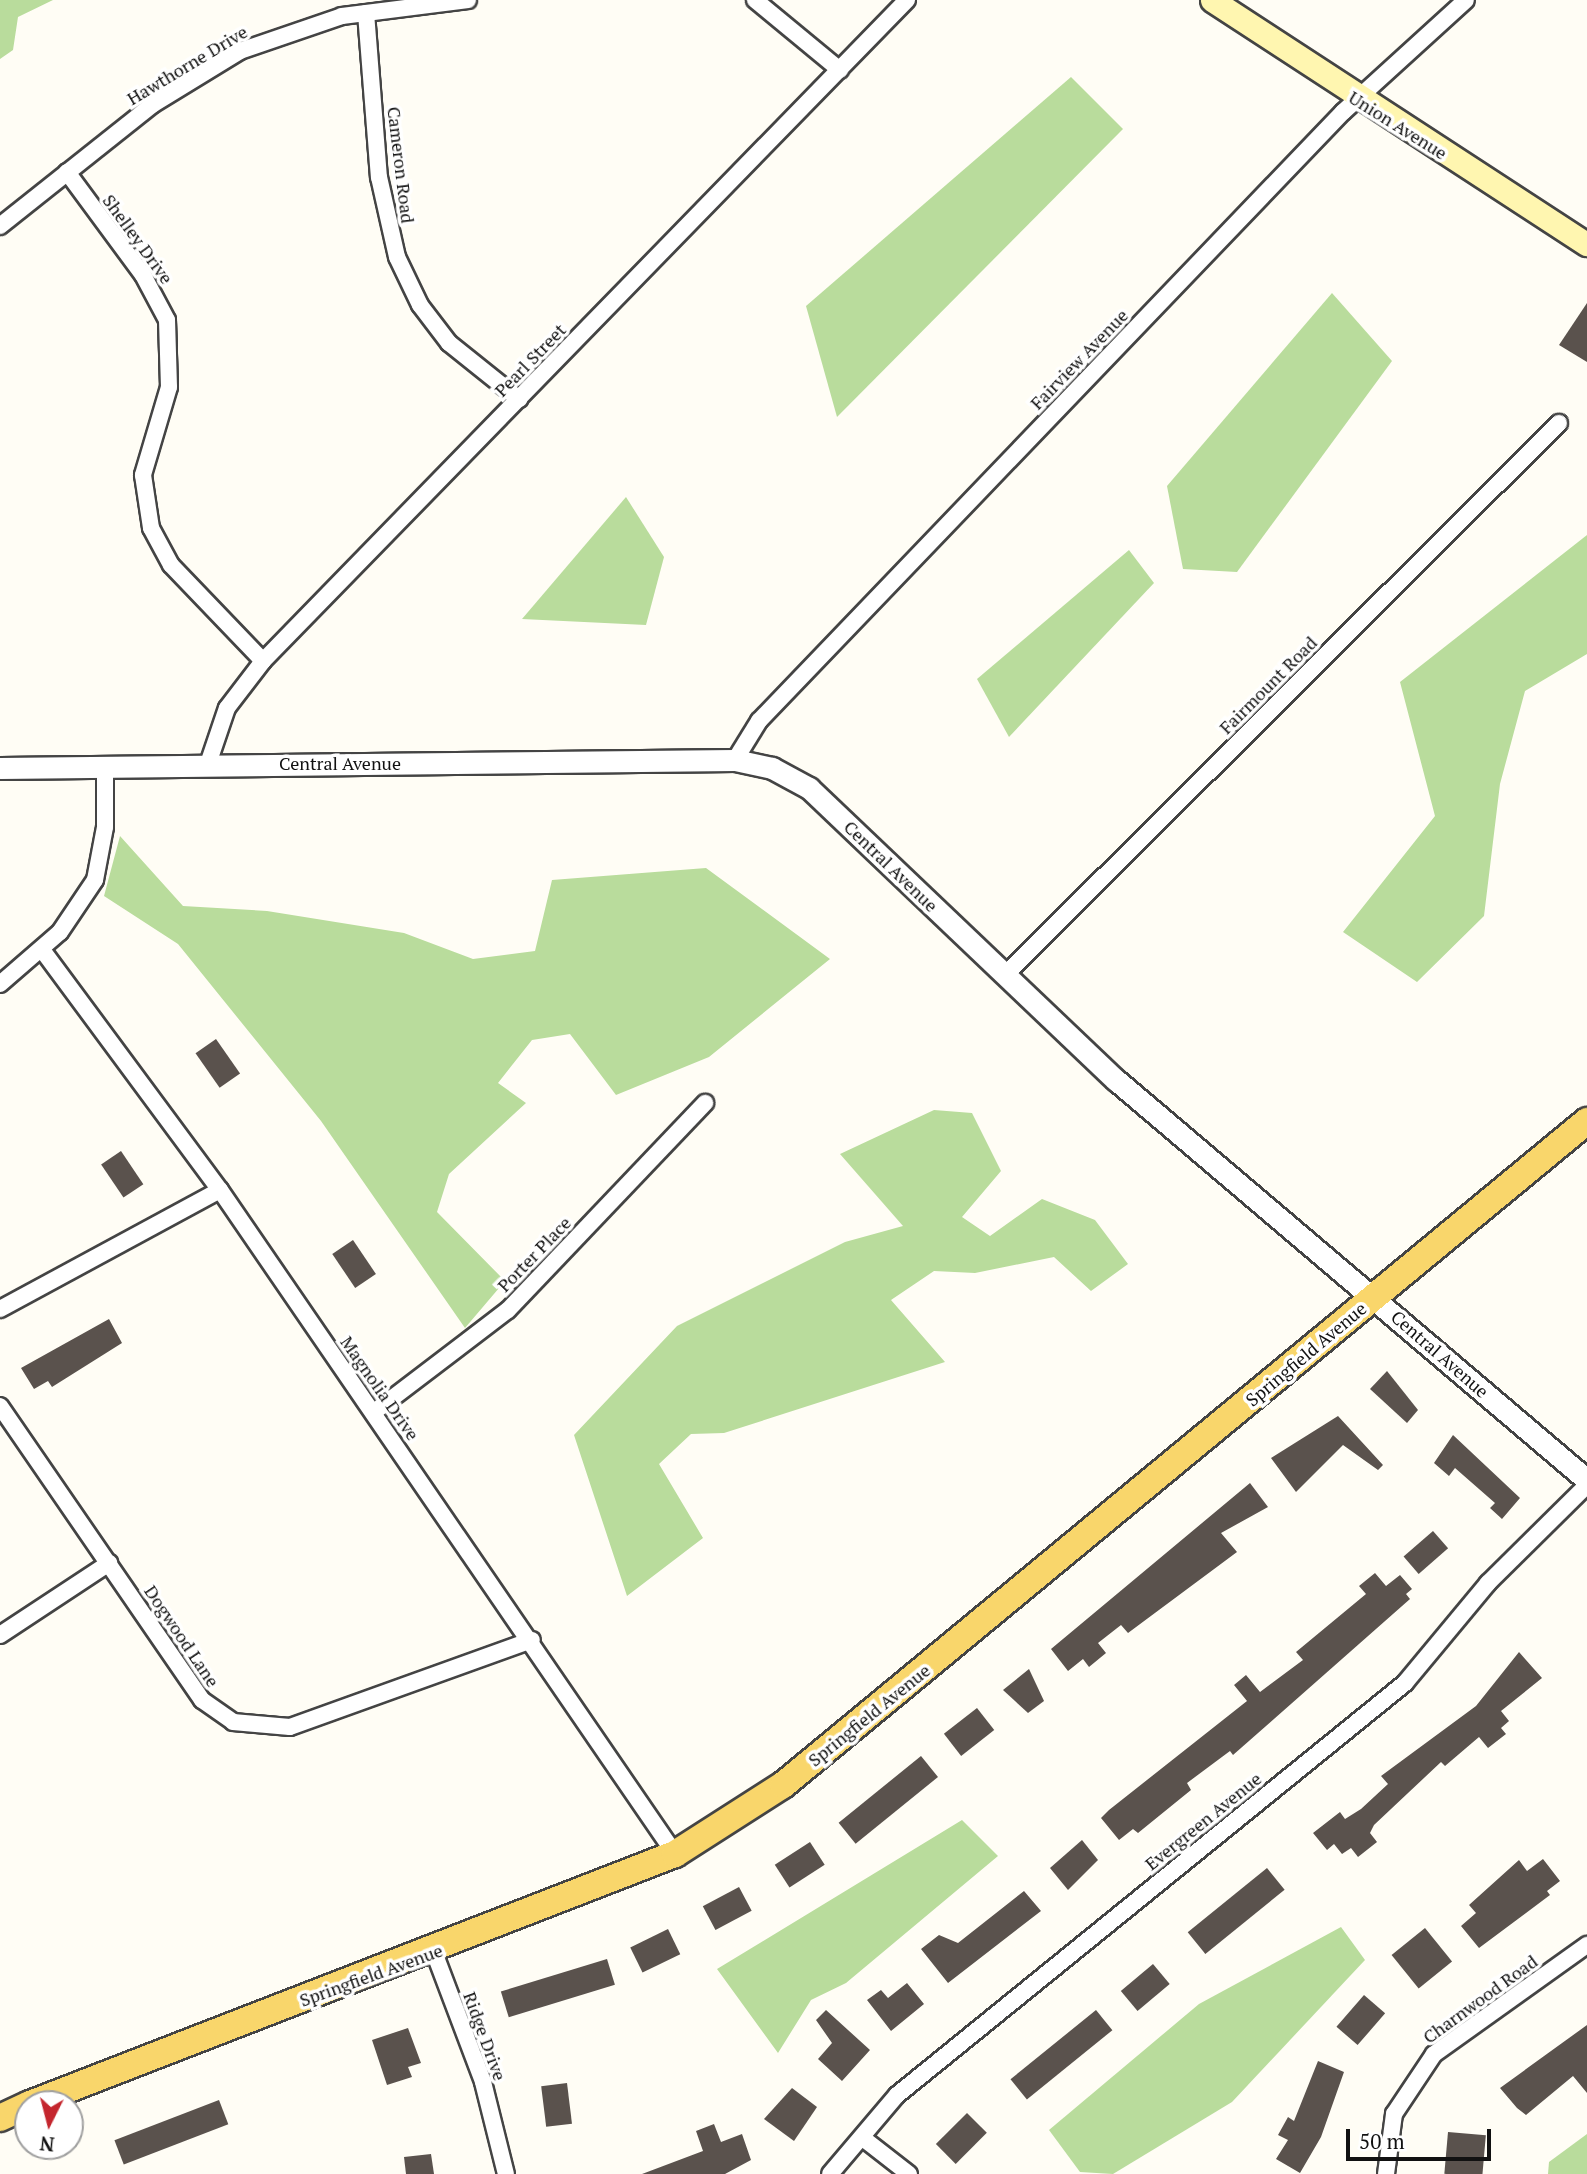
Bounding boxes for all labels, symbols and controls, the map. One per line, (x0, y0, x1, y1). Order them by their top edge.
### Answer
street label: Hawthorne Drive (123, 21, 251, 109)
street label: Union Avenue (1345, 86, 1451, 164)
street label: Cameron Road (383, 105, 419, 225)
street label: Shelley Drive (98, 190, 178, 288)
street label: Fairview Avenue (1026, 304, 1132, 414)
street label: Pearl Street (490, 319, 570, 401)
street label: Fairmount Road (1215, 632, 1321, 738)
street label: Central Avenue (279, 752, 401, 774)
street label: Central Avenue (840, 816, 942, 916)
street label: Porter Place (493, 1212, 575, 1296)
street label: Springfield Avenue (1241, 1297, 1371, 1411)
street label: Central Avenue (1387, 1306, 1493, 1402)
street label: Magnolia Drive (336, 1332, 424, 1444)
street label: Dogwood Lane (140, 1581, 224, 1691)
street label: Springfield Avenue (804, 1659, 934, 1771)
street label: Evergreen Avenue (1140, 1767, 1266, 1875)
street label: Springfield Avenue (296, 1939, 446, 2011)
street label: Charnwood Road (1419, 1950, 1541, 2048)
street label: Ridge Drive (459, 1989, 511, 2083)
north arrow (14, 2090, 84, 2160)
scale bar (1349, 2114, 1494, 2158)
text: 50 m (1359, 2127, 1405, 2155)
text: N (38, 2131, 55, 2158)

